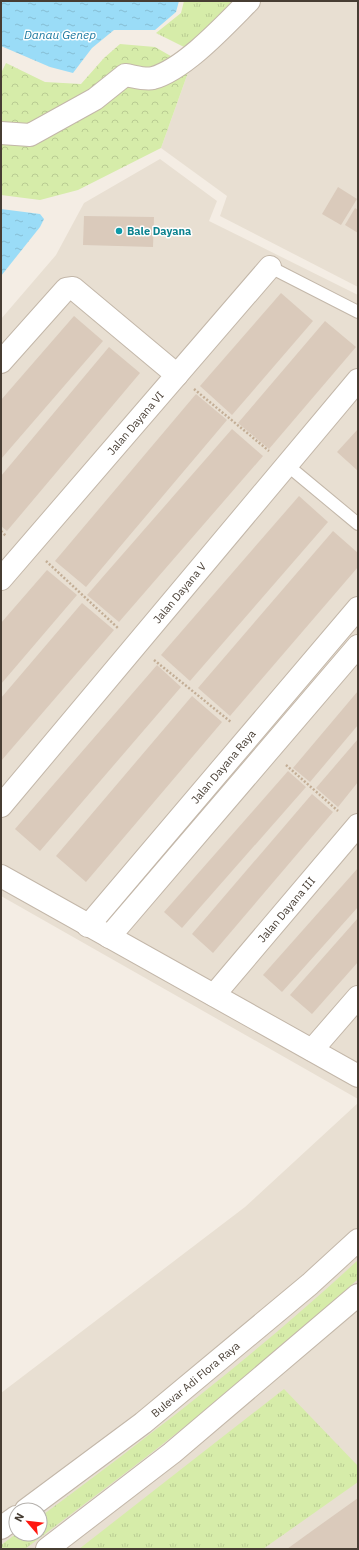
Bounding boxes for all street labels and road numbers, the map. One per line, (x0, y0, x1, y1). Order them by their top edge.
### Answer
street label: Jalan Dayana VI (104, 388, 167, 458)
street label: Jalan Dayana V (150, 559, 209, 626)
street label: Jalan Dayana Raya (188, 727, 259, 806)
street label: Jalan Dayana III (255, 874, 318, 945)
street label: Bulevar Adi Flora Raya (148, 1338, 243, 1420)

